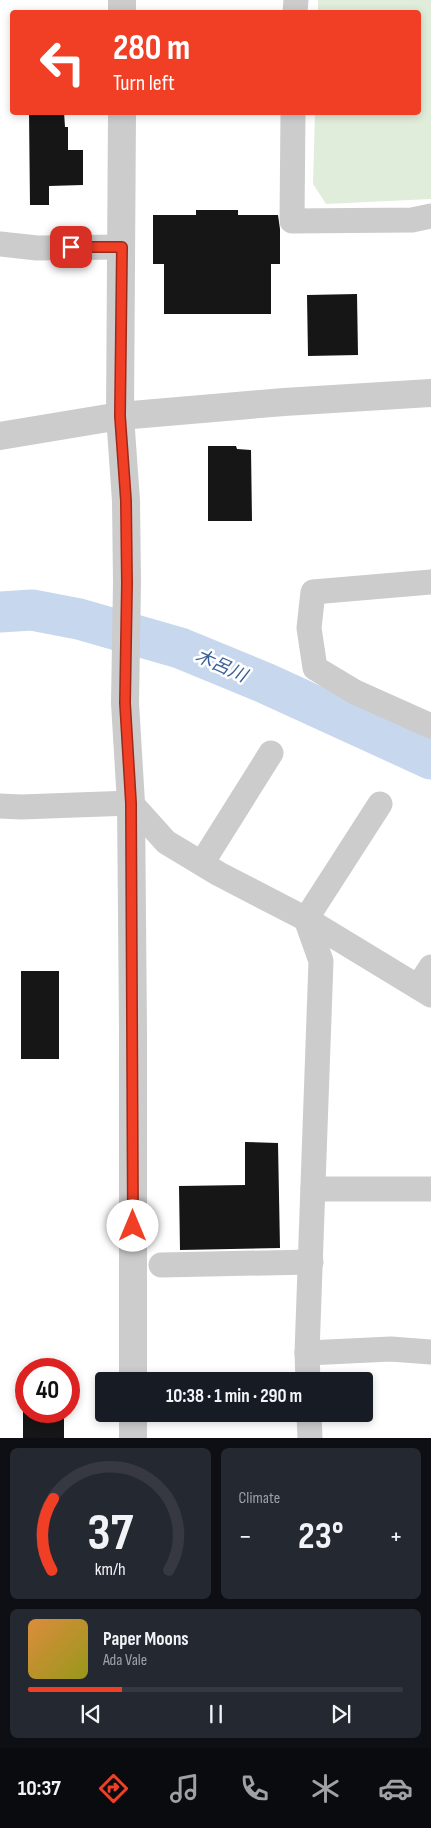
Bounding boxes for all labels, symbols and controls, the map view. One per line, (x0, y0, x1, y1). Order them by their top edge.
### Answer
text: 280 m (113, 27, 190, 70)
icon: left (30, 30, 95, 95)
text: Turn left (113, 70, 175, 97)
pin (50, 226, 92, 268)
icon: arrive (57, 233, 85, 261)
water label: 木呂川 (192, 645, 252, 687)
position arrow (106, 1199, 158, 1251)
speed limit sign: 40 (15, 1358, 80, 1423)
text: 10:38 · 1 min · 290 m (166, 1385, 302, 1408)
text: Climate (239, 1489, 280, 1508)
text: 37 (87, 1502, 134, 1565)
text: 23° (298, 1514, 344, 1559)
text: − (239, 1520, 252, 1553)
text: + (389, 1520, 403, 1553)
text: km/h (95, 1559, 126, 1580)
text: Paper Moons (103, 1628, 189, 1651)
text: Ada Vale (103, 1651, 147, 1670)
icon: previous (77, 1700, 105, 1728)
icon: pause (202, 1700, 230, 1728)
icon: next (327, 1700, 355, 1728)
icon: directions (96, 1771, 131, 1806)
icon: music (167, 1771, 202, 1806)
icon: phone (237, 1771, 272, 1806)
icon: climate (308, 1771, 343, 1806)
icon: car (378, 1771, 413, 1806)
text: 10:37 (18, 1775, 61, 1802)

